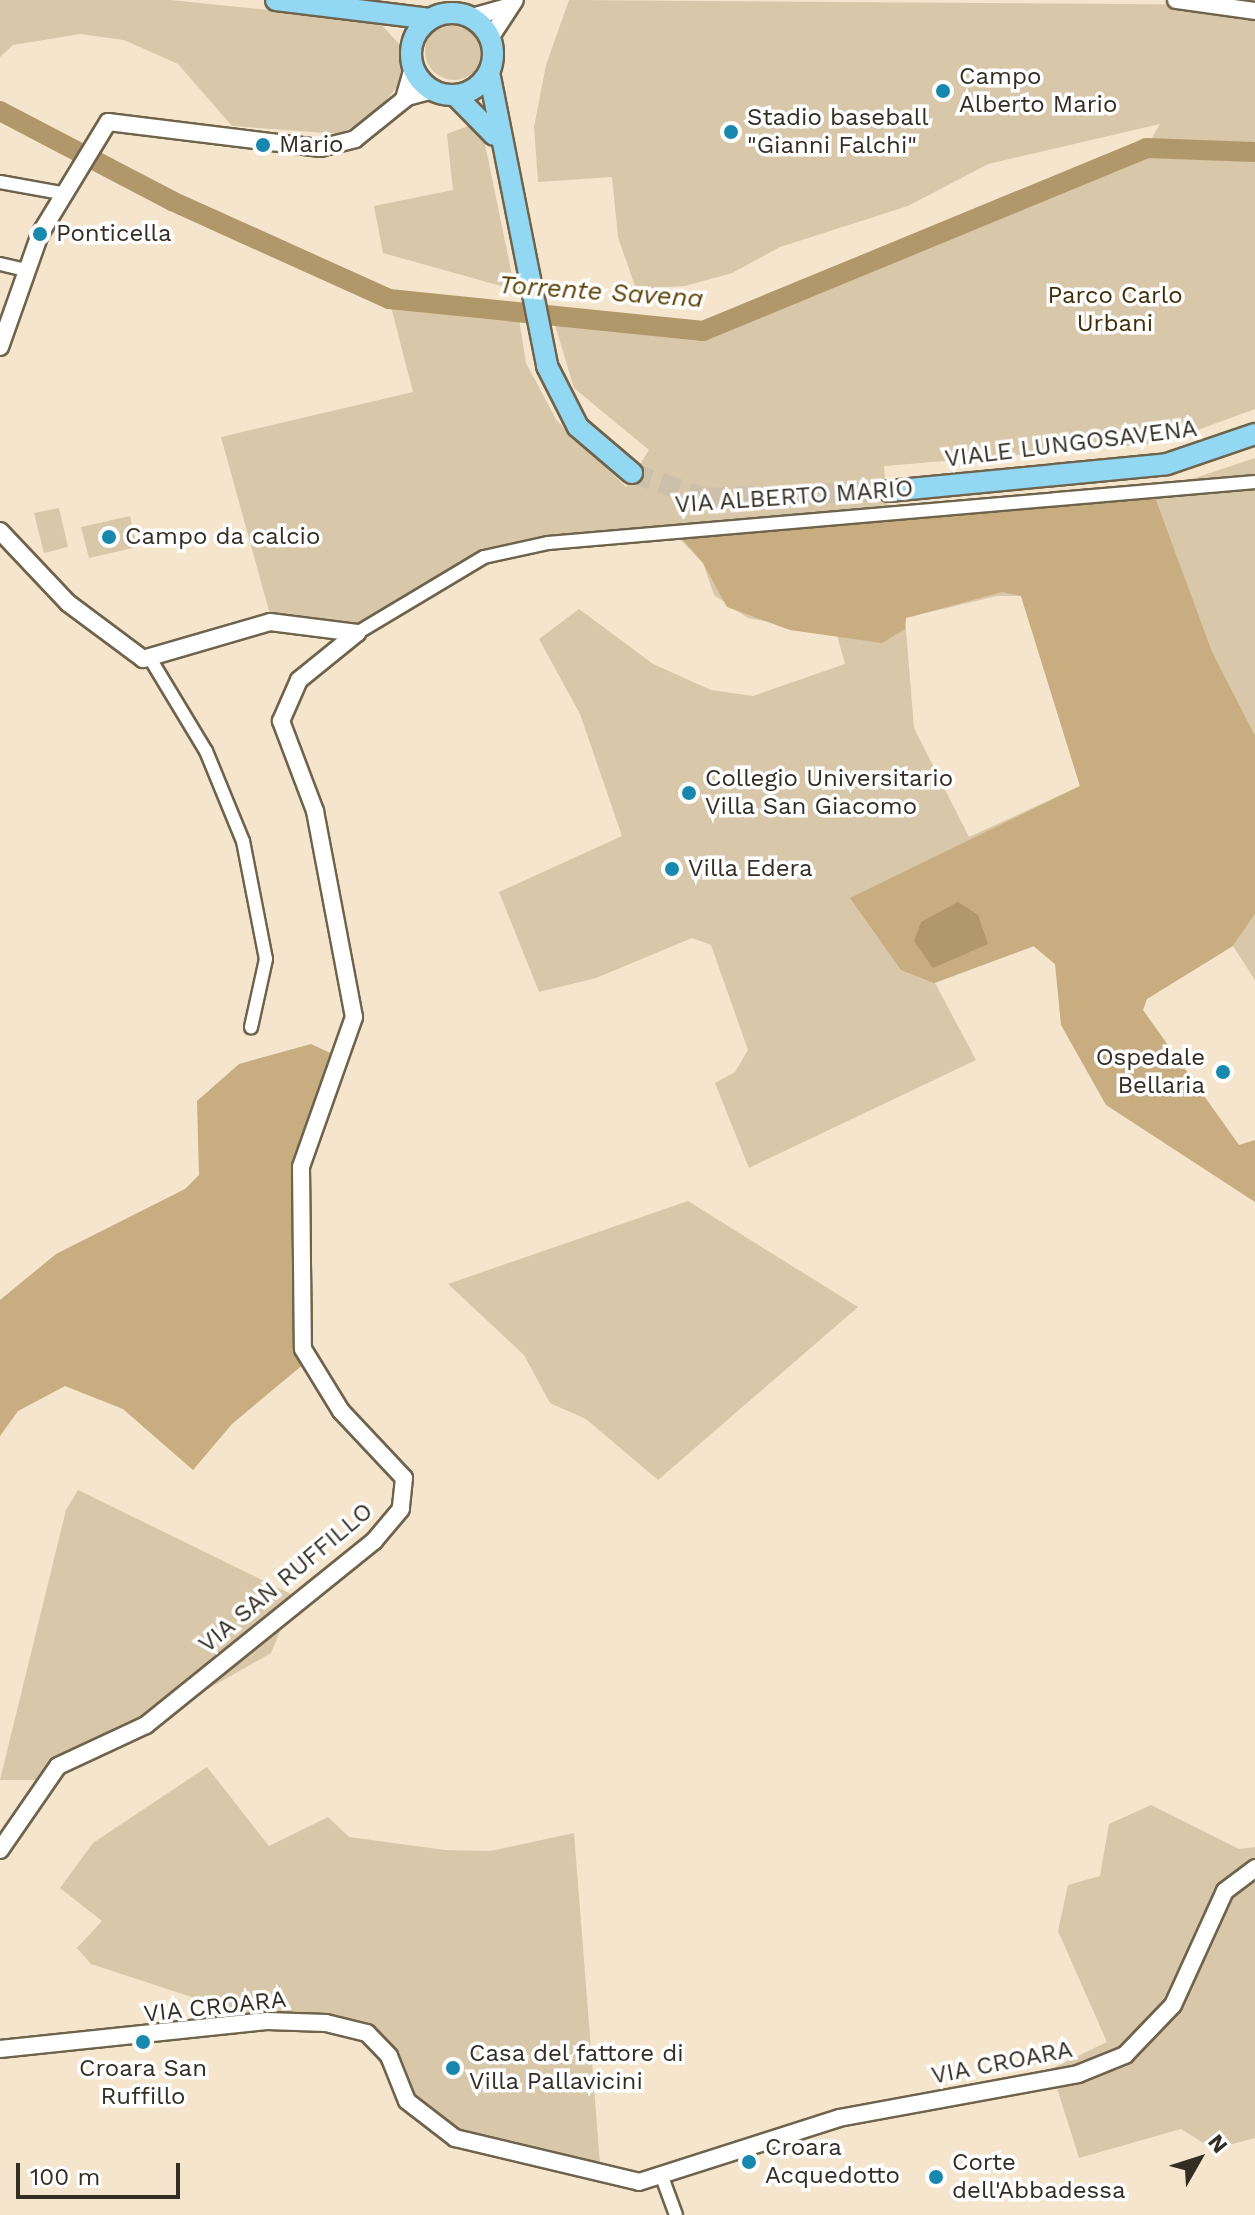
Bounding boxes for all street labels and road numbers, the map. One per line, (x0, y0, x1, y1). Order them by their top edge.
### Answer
street label: VIALE LUNGOSAVENA (943, 414, 1199, 474)
street label: VIA ALBERTO MARIO (673, 474, 915, 520)
street label: VIA SAN RUFFILLO (193, 1497, 379, 1659)
street label: VIA CROARA (142, 1985, 288, 2029)
street label: VIA CROARA (929, 2035, 1075, 2091)

